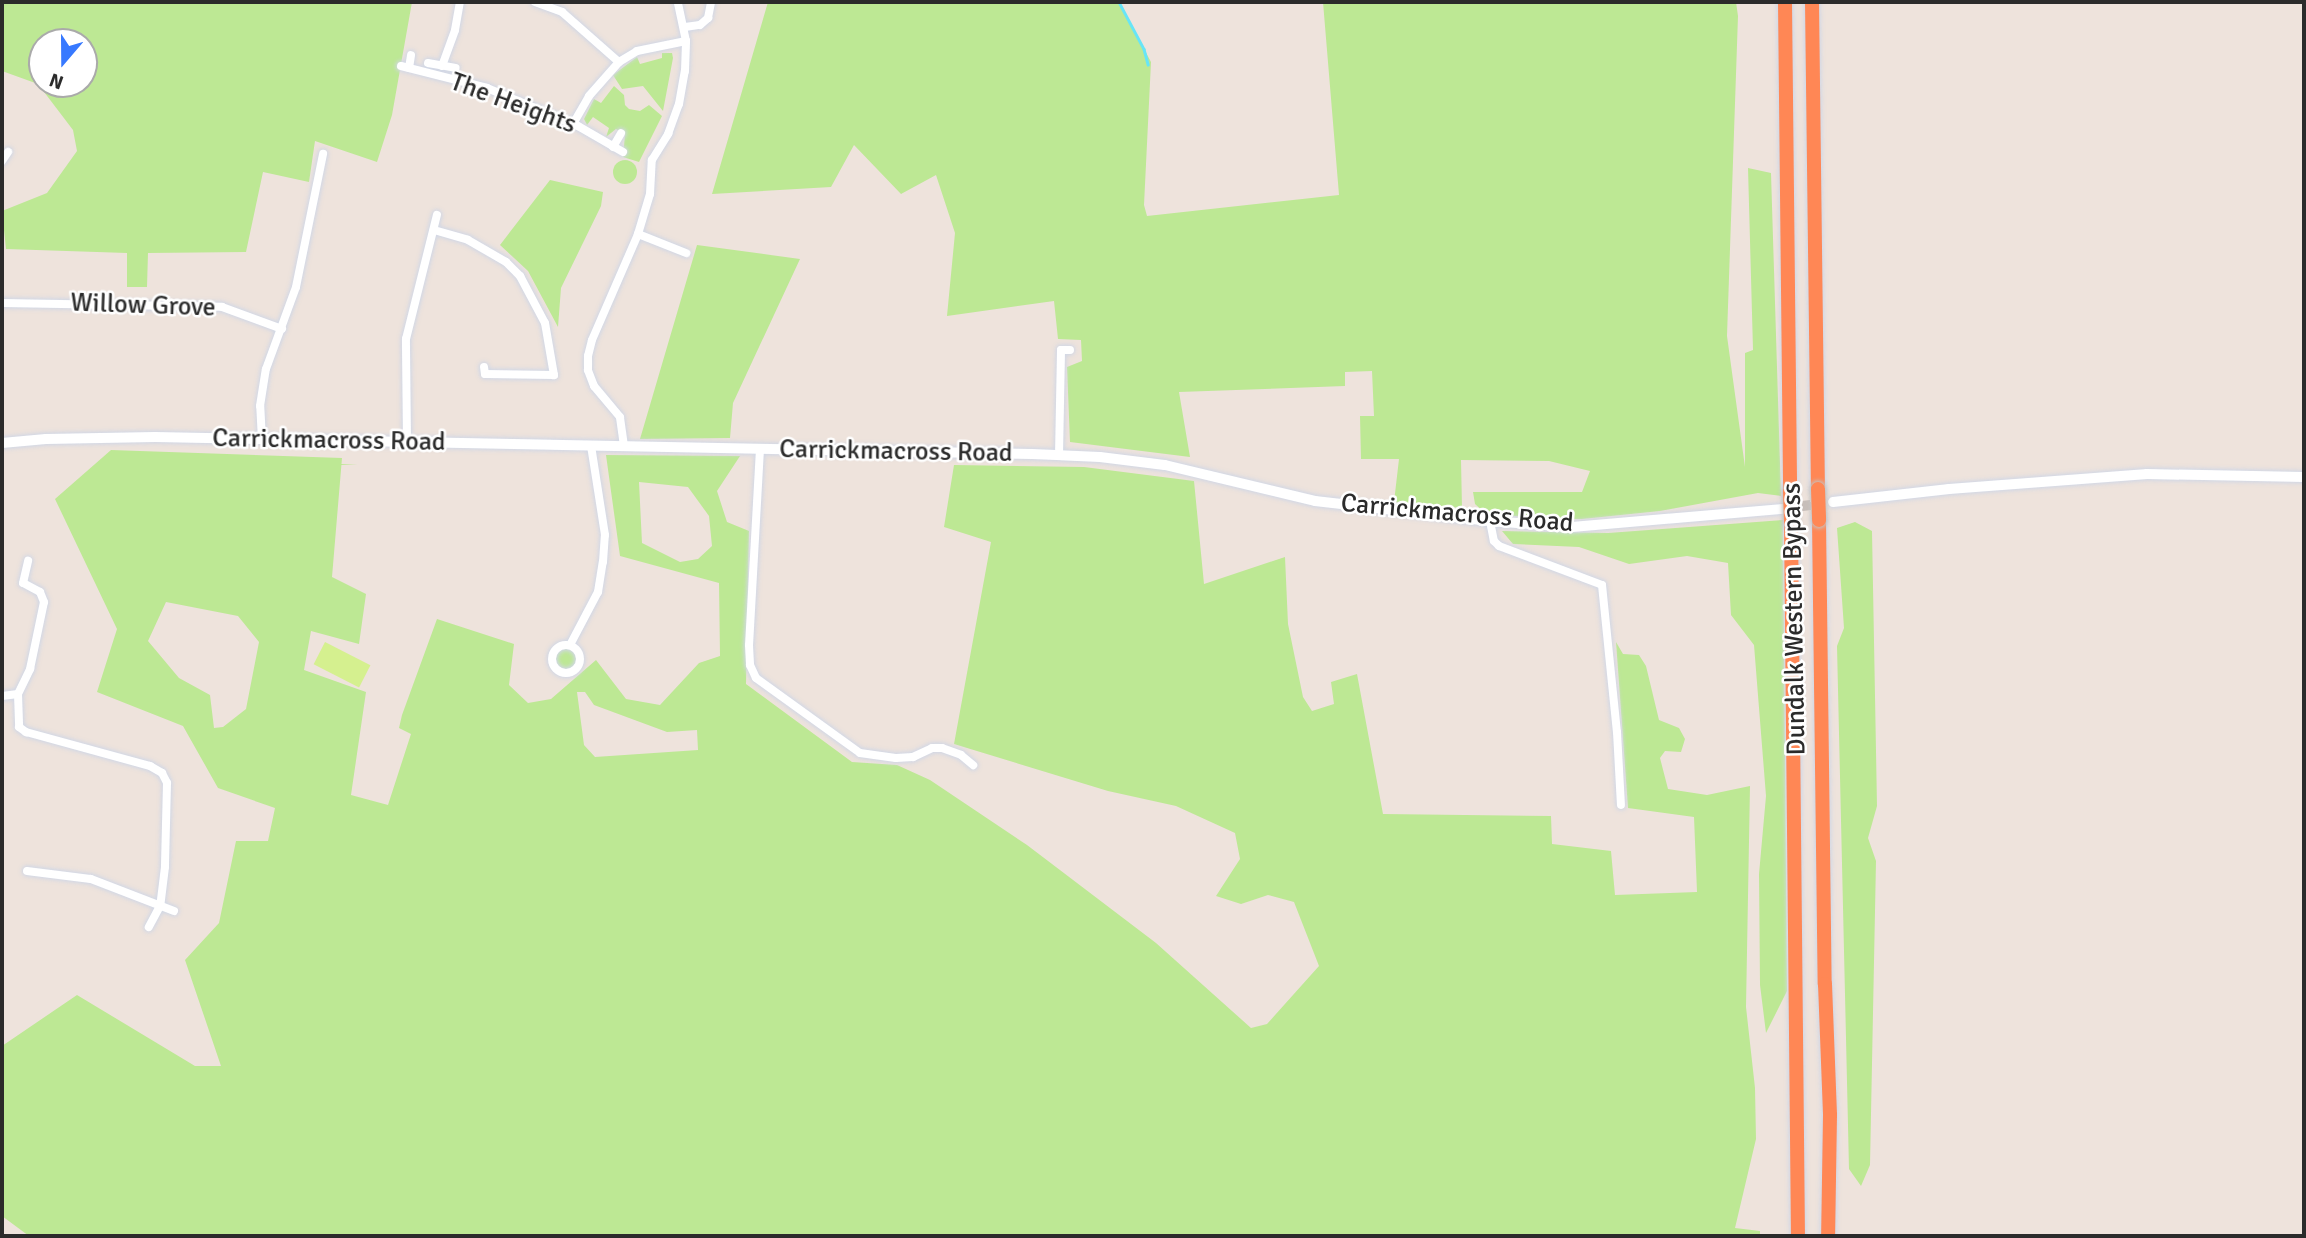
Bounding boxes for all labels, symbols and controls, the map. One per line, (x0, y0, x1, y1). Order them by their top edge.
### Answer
north arrow (28, 28, 98, 98)
text: N (46, 67, 67, 94)
street label: The Heights (446, 67, 580, 141)
street label: Willow Grove (70, 288, 216, 324)
street label: Carrickmacross Road (212, 423, 446, 459)
street label: Carrickmacross Road (779, 434, 1013, 470)
street label: Dundalk Western Bypass (1777, 482, 1813, 756)
street label: Carrickmacross Road (1339, 488, 1575, 540)

